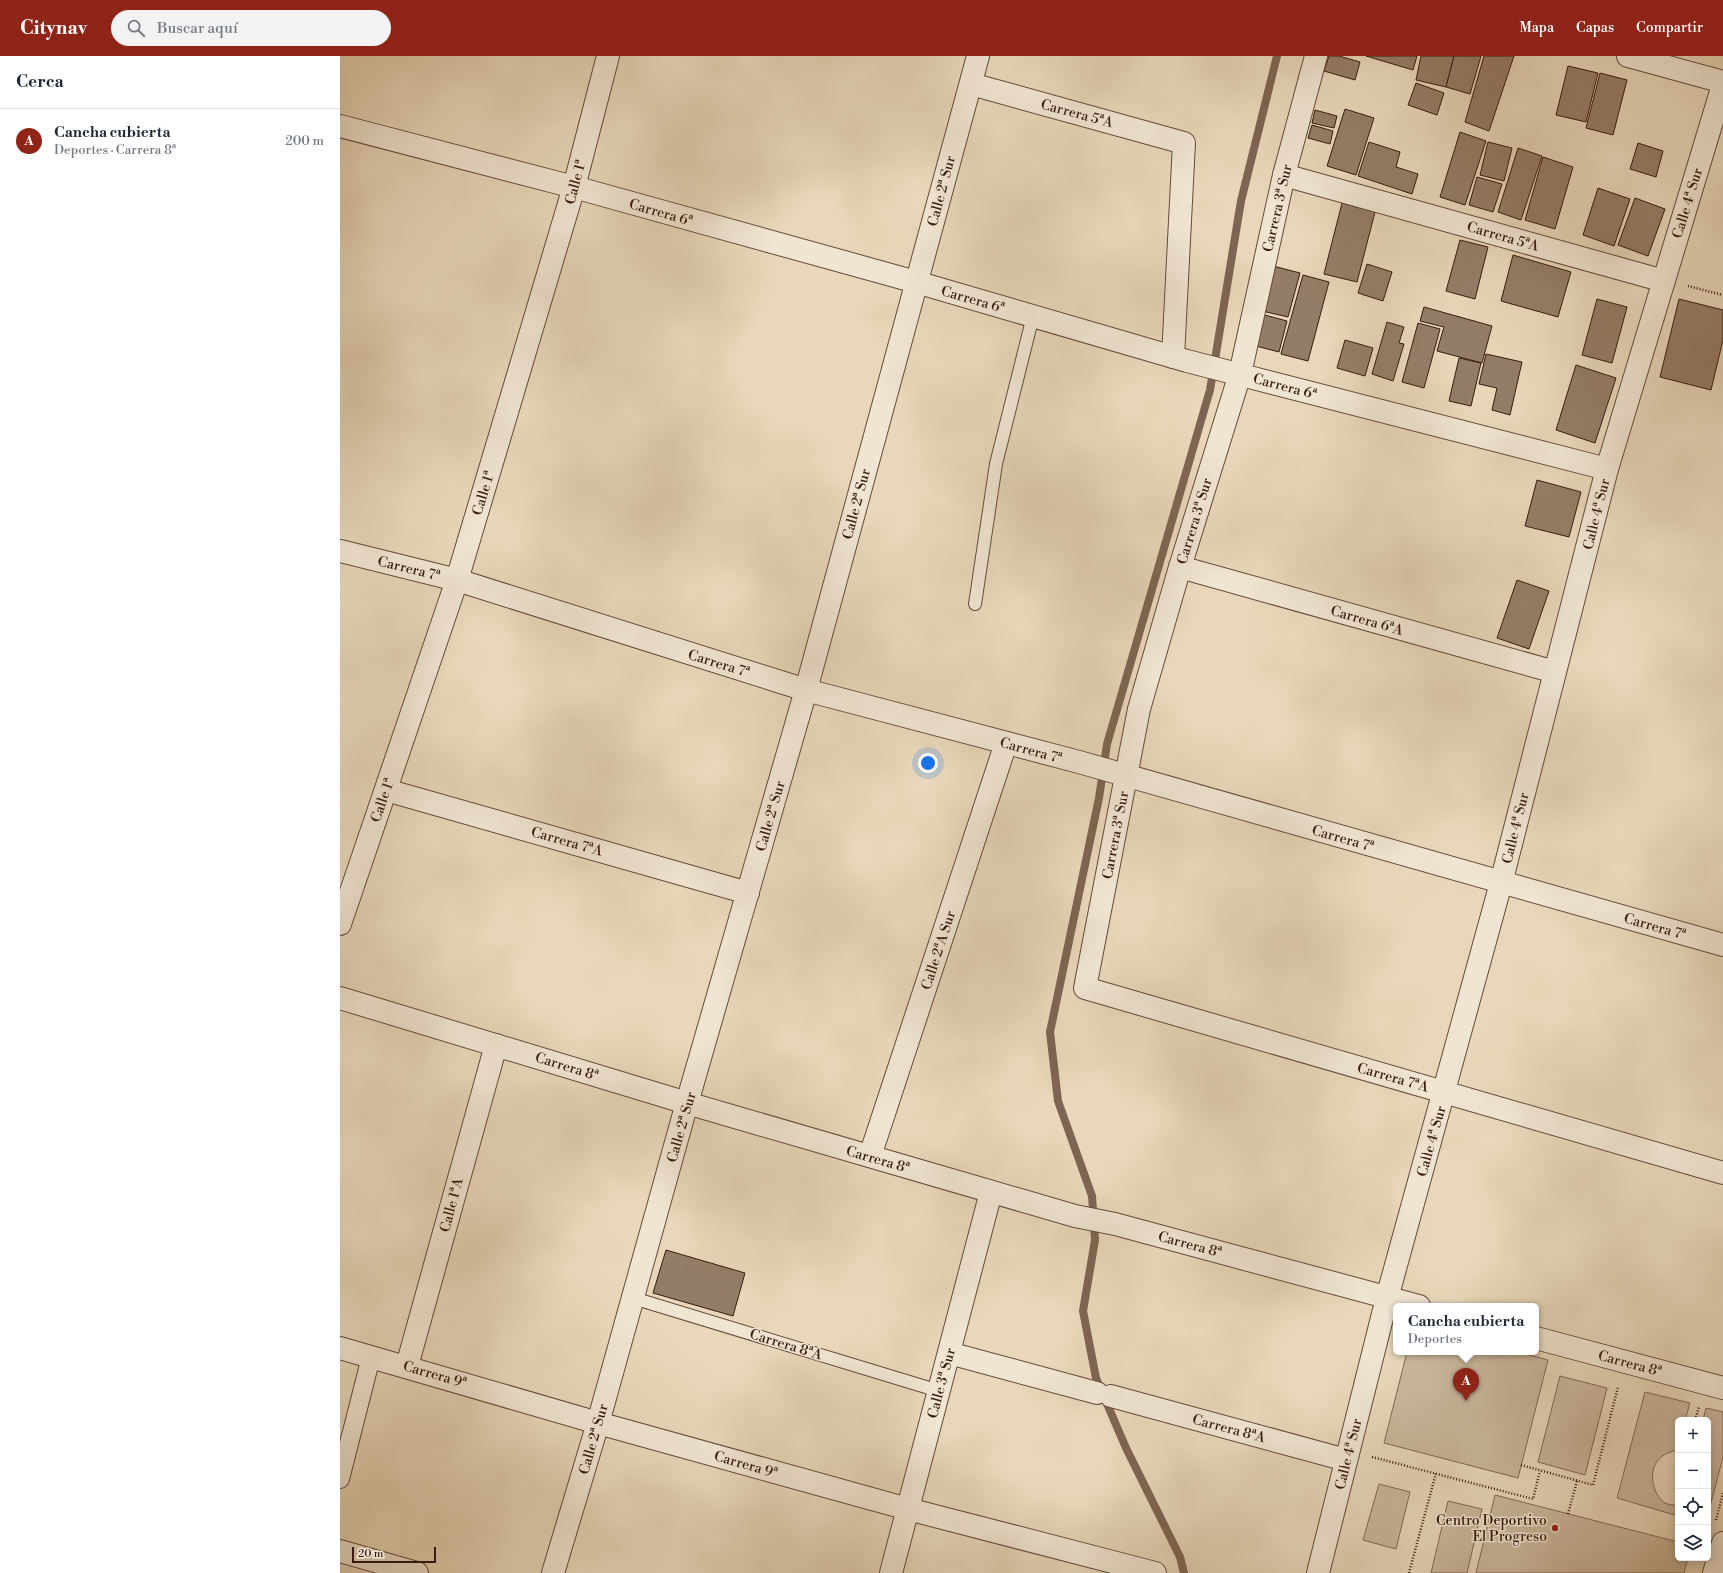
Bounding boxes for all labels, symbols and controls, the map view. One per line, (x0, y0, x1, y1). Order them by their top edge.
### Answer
search box (111, 10, 391, 46)
text: Citynav (20, 16, 87, 40)
icon: search (125, 17, 147, 39)
text: Buscar aquí (157, 19, 238, 38)
text: Mapa (1519, 19, 1554, 37)
text: Capas (1576, 19, 1614, 37)
text: Compartir (1636, 19, 1703, 37)
text: Cerca (16, 71, 64, 93)
street label: Carrera 5ªA (1039, 96, 1115, 132)
text: Cancha cubierta (54, 123, 171, 142)
text: A (24, 133, 34, 149)
text: 200 m (285, 133, 324, 149)
text: Deportes · Carrera 8ª (54, 142, 176, 158)
street label: Calle 2ª Sur (924, 154, 960, 229)
street label: Calle 1ª (561, 158, 591, 207)
street label: Carrera 3ª Sur (1259, 163, 1297, 254)
street label: Calle 4ª Sur (1669, 166, 1707, 241)
street label: Carrera 6ª (627, 195, 695, 231)
street label: Carrera 5ªA (1465, 218, 1541, 256)
street label: Carrera 6ª (939, 282, 1007, 318)
street label: Carrera 6ª (1251, 370, 1319, 404)
street label: Calle 2ª Sur (839, 467, 875, 542)
street label: Calle 1ª (469, 469, 499, 518)
street label: Carrera 3ª Sur (1173, 476, 1217, 567)
street label: Calle 4ª Sur (1579, 477, 1615, 552)
street label: Carrera 7ª (376, 553, 442, 585)
street label: Carrera 6ªA (1328, 602, 1406, 640)
street label: Carrera 7ª (686, 646, 752, 682)
street label: Carrera 7ª (998, 734, 1064, 768)
your location (918, 753, 938, 773)
street label: Calle 1ª (367, 776, 399, 825)
street label: Calle 2ª Sur (752, 779, 790, 854)
street label: Carrera 3ª Sur (1099, 790, 1133, 881)
street label: Calle 4ª Sur (1498, 791, 1534, 866)
street label: Carrera 7ª (1310, 822, 1376, 856)
street label: Carrera 7ªA (529, 823, 605, 861)
street label: Calle 2ªA Sur (918, 908, 960, 992)
street label: Carrera 7ª (1622, 910, 1688, 944)
street label: Carrera 8ª (533, 1049, 601, 1085)
street label: Carrera 7ªA (1355, 1059, 1431, 1097)
street label: Calle 2ª Sur (663, 1090, 701, 1165)
street label: Calle 4ª Sur (1413, 1104, 1451, 1179)
street label: Carrera 8ª (844, 1142, 912, 1178)
street label: Calle 1ªA (436, 1176, 468, 1234)
street label: Carrera 8ª (1156, 1228, 1224, 1262)
popup (1393, 1303, 1539, 1355)
text: Cancha cubierta (1408, 1312, 1524, 1331)
street label: Carrera 8ªA (747, 1325, 825, 1365)
text: Deportes (1408, 1331, 1462, 1347)
street label: Calle 3ª Sur (924, 1346, 960, 1421)
street label: Carrera 8ª (1596, 1347, 1664, 1381)
street label: Carrera 9ª (401, 1357, 469, 1393)
pin: A (1453, 1368, 1479, 1401)
street label: Calle 2ª Sur (575, 1402, 613, 1477)
street label: Carrera 8ªA (1190, 1411, 1268, 1447)
street label: Calle 4ª Sur (1331, 1417, 1367, 1492)
map controls (1675, 1417, 1711, 1561)
button: + (1675, 1417, 1711, 1453)
street label: Carrera 9ª (712, 1447, 780, 1483)
button: − (1675, 1453, 1711, 1489)
button: locate (1675, 1489, 1711, 1525)
place label: Centro Deportivo El Progreso (1436, 1512, 1547, 1546)
marker: Centro Deportivo El Progreso (1550, 1523, 1560, 1533)
button: layers (1675, 1525, 1711, 1561)
scale bar (352, 1545, 436, 1564)
text: 20 m (358, 1547, 383, 1561)

